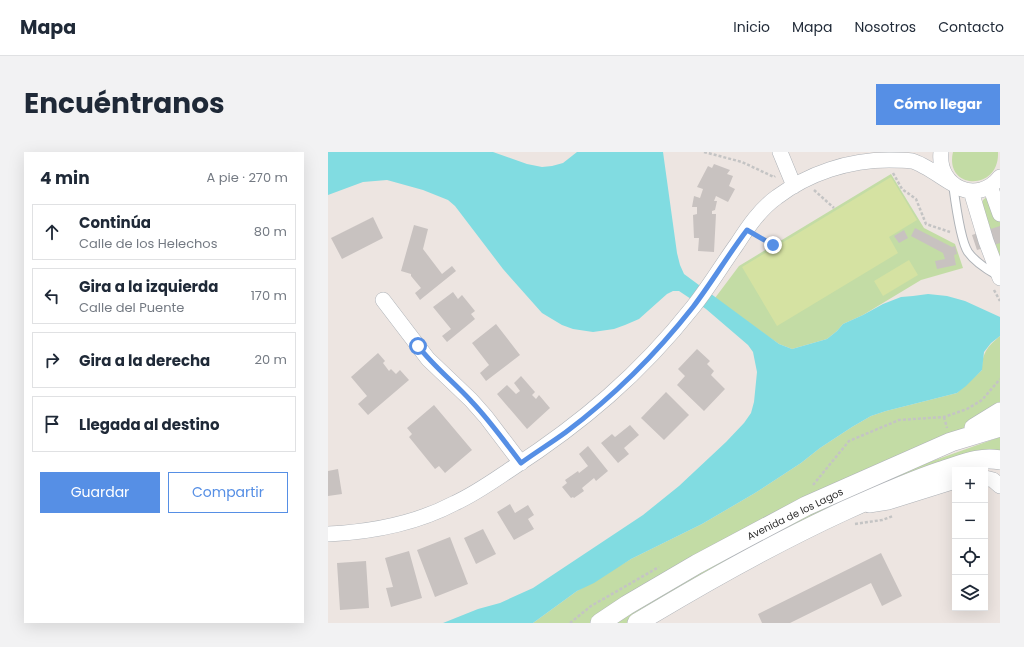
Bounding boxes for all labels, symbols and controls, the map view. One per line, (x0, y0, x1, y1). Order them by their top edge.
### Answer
text: Mapa (20, 14, 76, 41)
text: Inicio (733, 17, 770, 37)
text: Mapa (792, 17, 833, 37)
text: Nosotros (855, 17, 916, 37)
text: Contacto (938, 17, 1004, 37)
text: Encuéntranos (24, 84, 225, 123)
button: Cómo llegar (876, 84, 1000, 125)
text: 4 min (40, 166, 90, 190)
text: A pie · 270 m (206, 168, 288, 187)
text: Continúa (79, 212, 151, 233)
icon: ahead (41, 221, 63, 243)
text: 80 m (254, 222, 287, 241)
text: Calle de los Helechos (79, 234, 217, 253)
route end (764, 236, 782, 254)
text: Gira a la izquierda (79, 276, 218, 297)
icon: left (41, 285, 63, 307)
text: 170 m (251, 286, 287, 305)
text: Calle del Puente (79, 298, 184, 317)
route start (409, 337, 427, 355)
icon: right (41, 349, 63, 371)
text: Gira a la derecha (79, 350, 210, 371)
text: 20 m (254, 350, 287, 369)
icon: arrive (41, 413, 63, 435)
text: Llegada al destino (79, 414, 220, 435)
map controls (952, 467, 988, 611)
button: + (952, 467, 988, 503)
button: Guardar (40, 472, 160, 513)
button: Compartir (168, 472, 288, 513)
street label: Avenida de los Lagos (744, 484, 846, 544)
button: − (952, 503, 988, 539)
button: locate (952, 539, 988, 575)
button: layers (952, 575, 988, 611)

